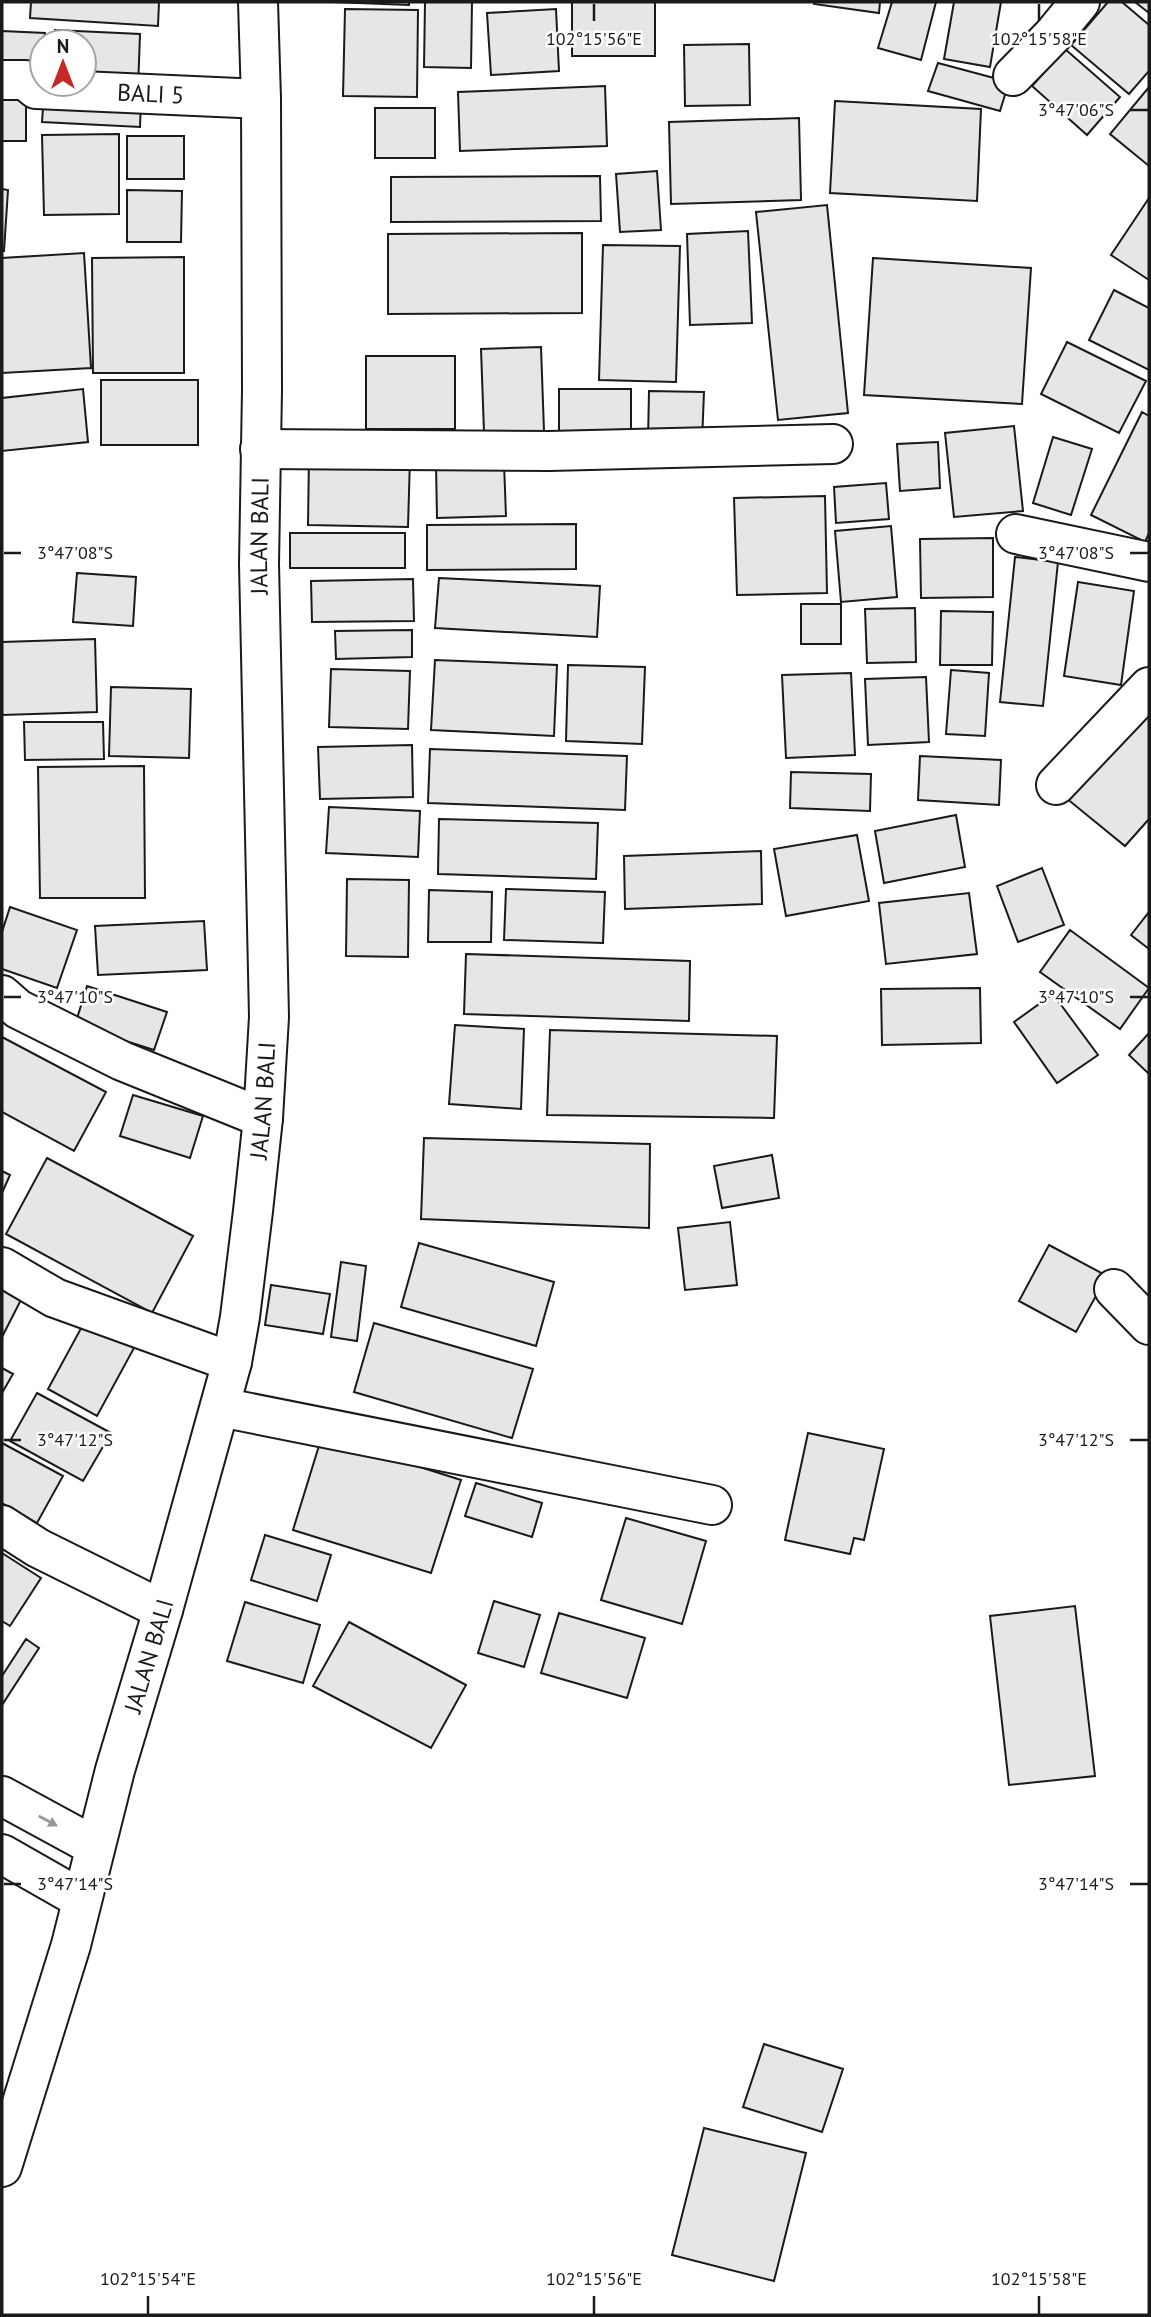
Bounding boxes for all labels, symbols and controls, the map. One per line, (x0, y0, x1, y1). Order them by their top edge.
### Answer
text: 102°15'56"E (546, 27, 642, 50)
text: 102°15'58"E (991, 27, 1087, 50)
north arrow (28, 28, 98, 98)
text: N (57, 34, 69, 58)
street label: BALI 5 (117, 77, 185, 111)
text: 3°47'06"S (1038, 98, 1114, 121)
street label: JALAN BALI (243, 477, 275, 596)
text: 3°47'08"S (37, 541, 113, 564)
text: 3°47'08"S (1038, 541, 1114, 564)
text: 3°47'10"S (37, 985, 113, 1008)
text: 3°47'10"S (1038, 985, 1114, 1008)
street label: JALAN BALI (243, 1041, 283, 1162)
text: 3°47'12"S (37, 1428, 113, 1451)
text: 3°47'12"S (1038, 1428, 1114, 1451)
street label: JALAN BALI (117, 1595, 180, 1718)
one-way arrow (38, 1815, 58, 1827)
text: 3°47'14"S (37, 1872, 113, 1895)
text: 3°47'14"S (1038, 1872, 1114, 1895)
text: 102°15'54"E (100, 2267, 196, 2290)
text: 102°15'56"E (546, 2267, 642, 2290)
text: 102°15'58"E (991, 2267, 1087, 2290)

